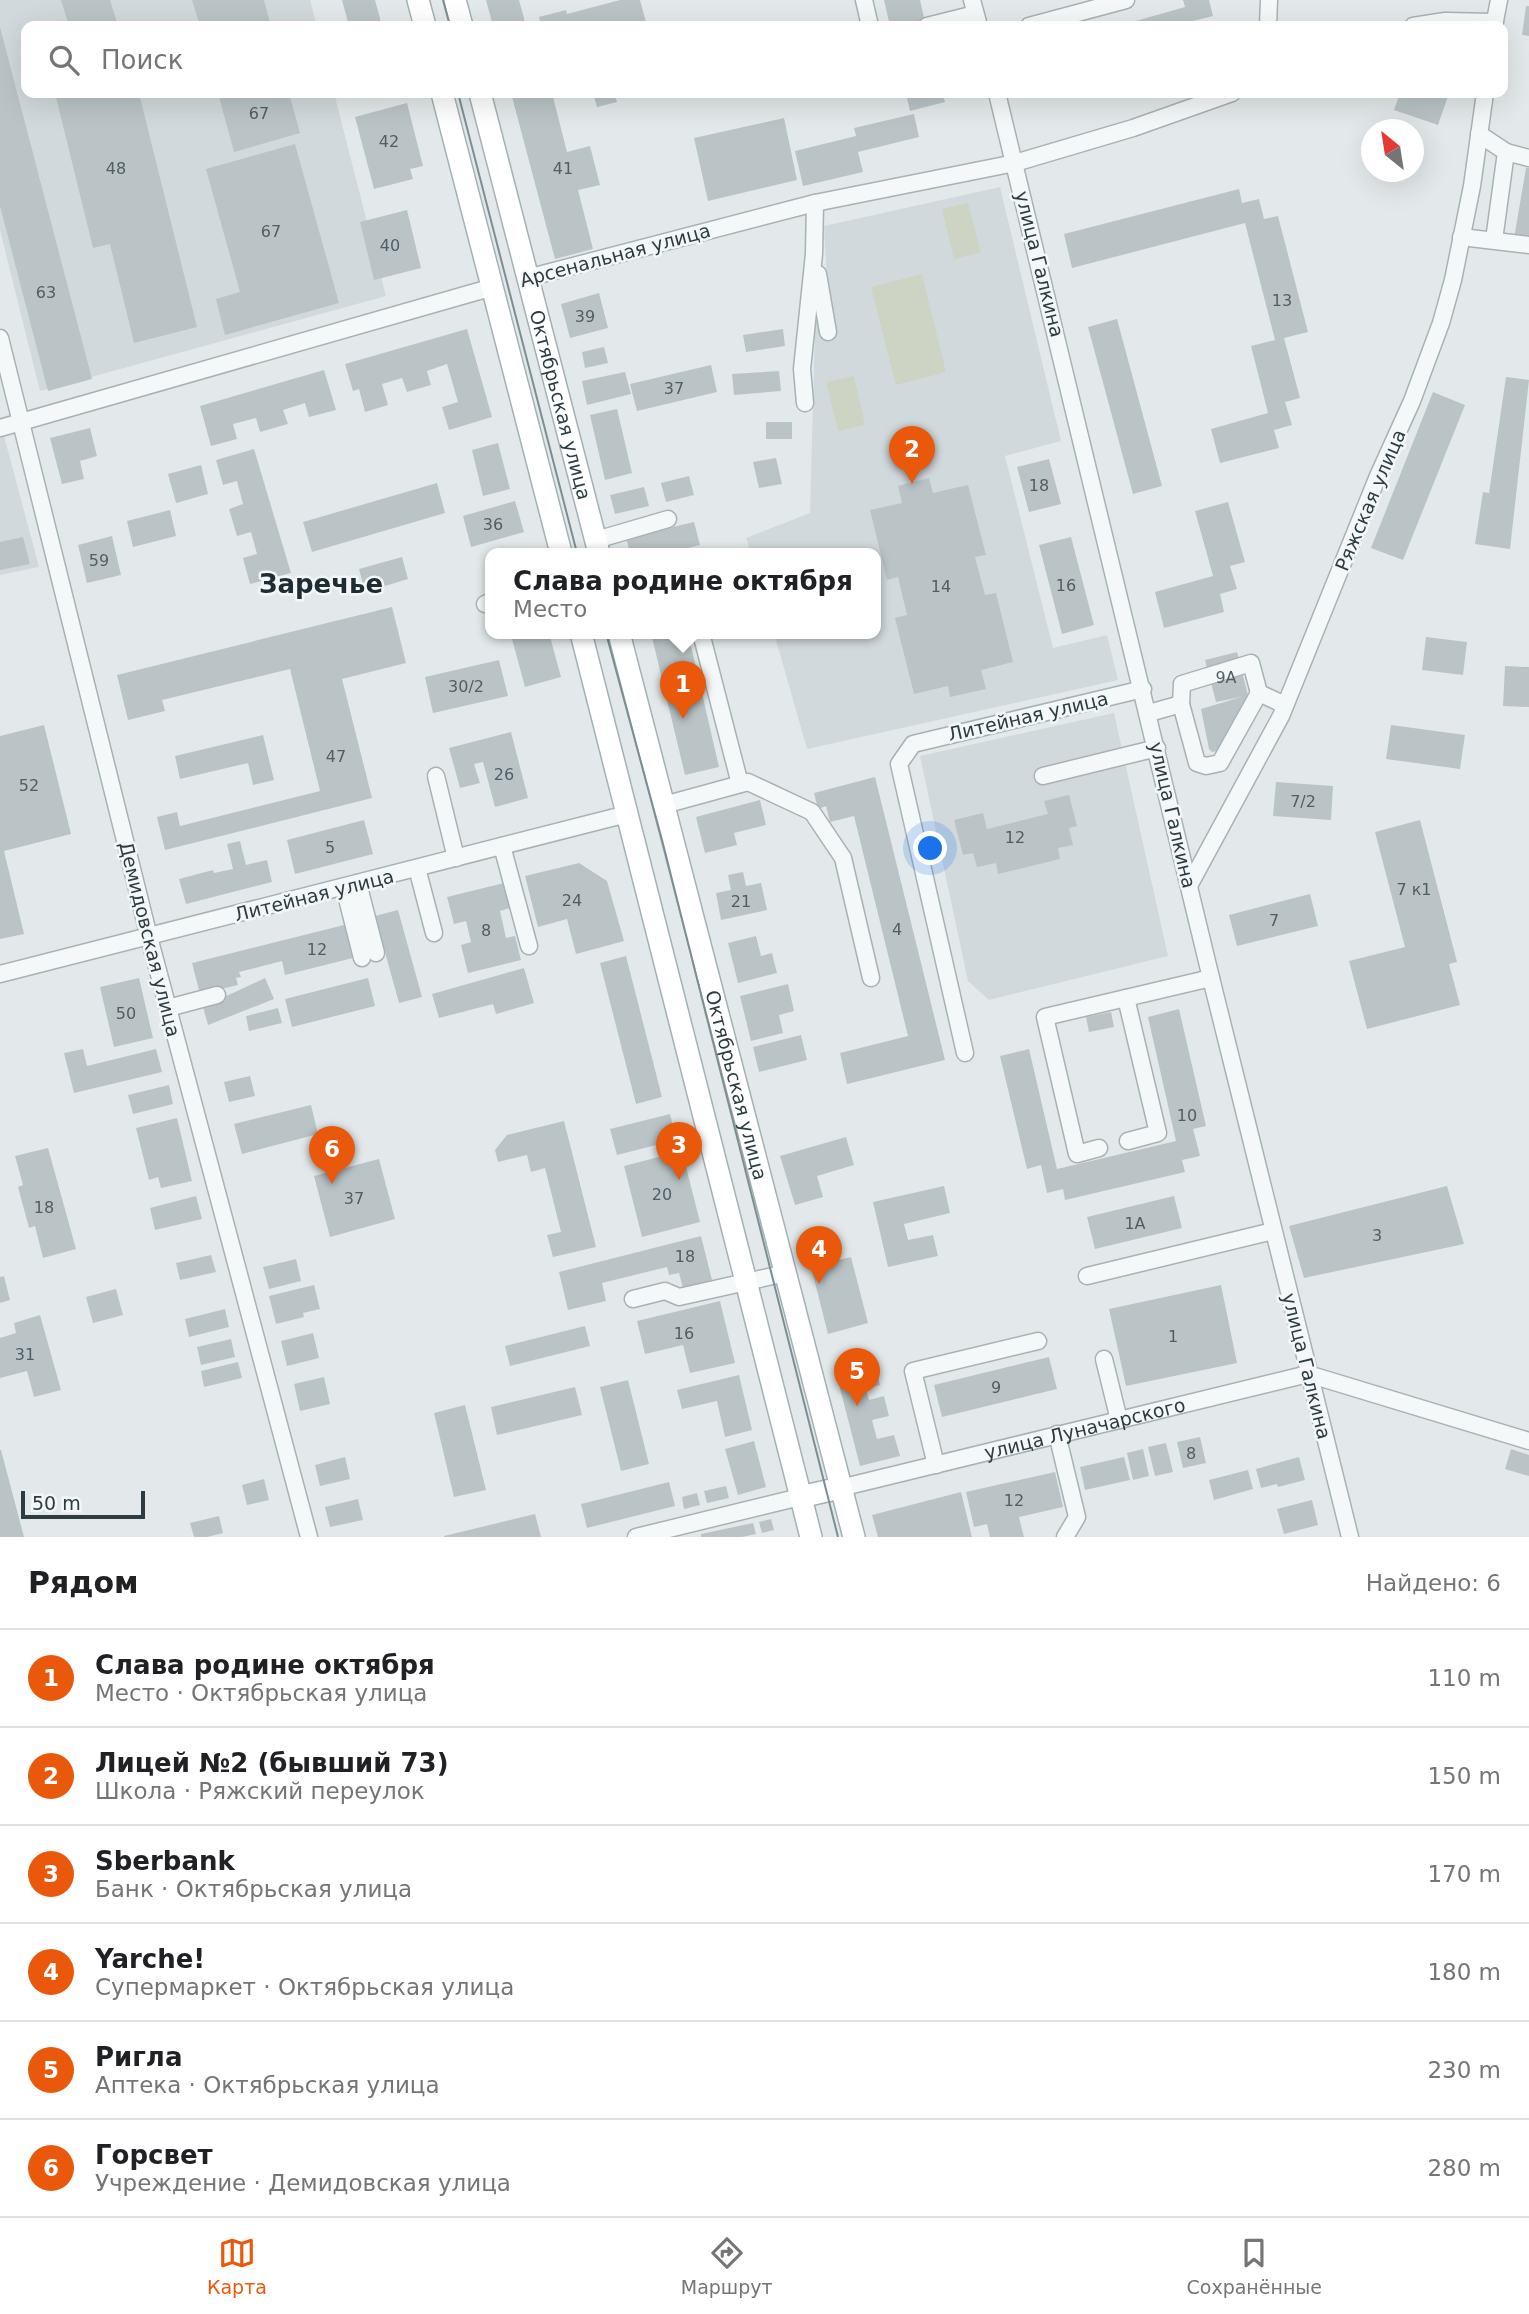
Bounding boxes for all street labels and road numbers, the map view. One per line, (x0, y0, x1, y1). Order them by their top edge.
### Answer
street label: улица Галкина (1011, 189, 1069, 339)
street label: Арсенальная улица (517, 219, 713, 291)
street label: Октябрьская улица (526, 307, 596, 502)
street label: Ряжская улица (1330, 426, 1410, 574)
street label: Литейная улица (946, 687, 1110, 745)
street label: улица Галкина (1145, 740, 1201, 890)
street label: Демидовская улица (115, 839, 185, 1039)
street label: Литейная улица (232, 865, 396, 925)
street label: Октябрьская улица (701, 988, 772, 1182)
street label: улица Галкина (1278, 1291, 1336, 1441)
street label: улица Луначарского (982, 1393, 1188, 1463)

